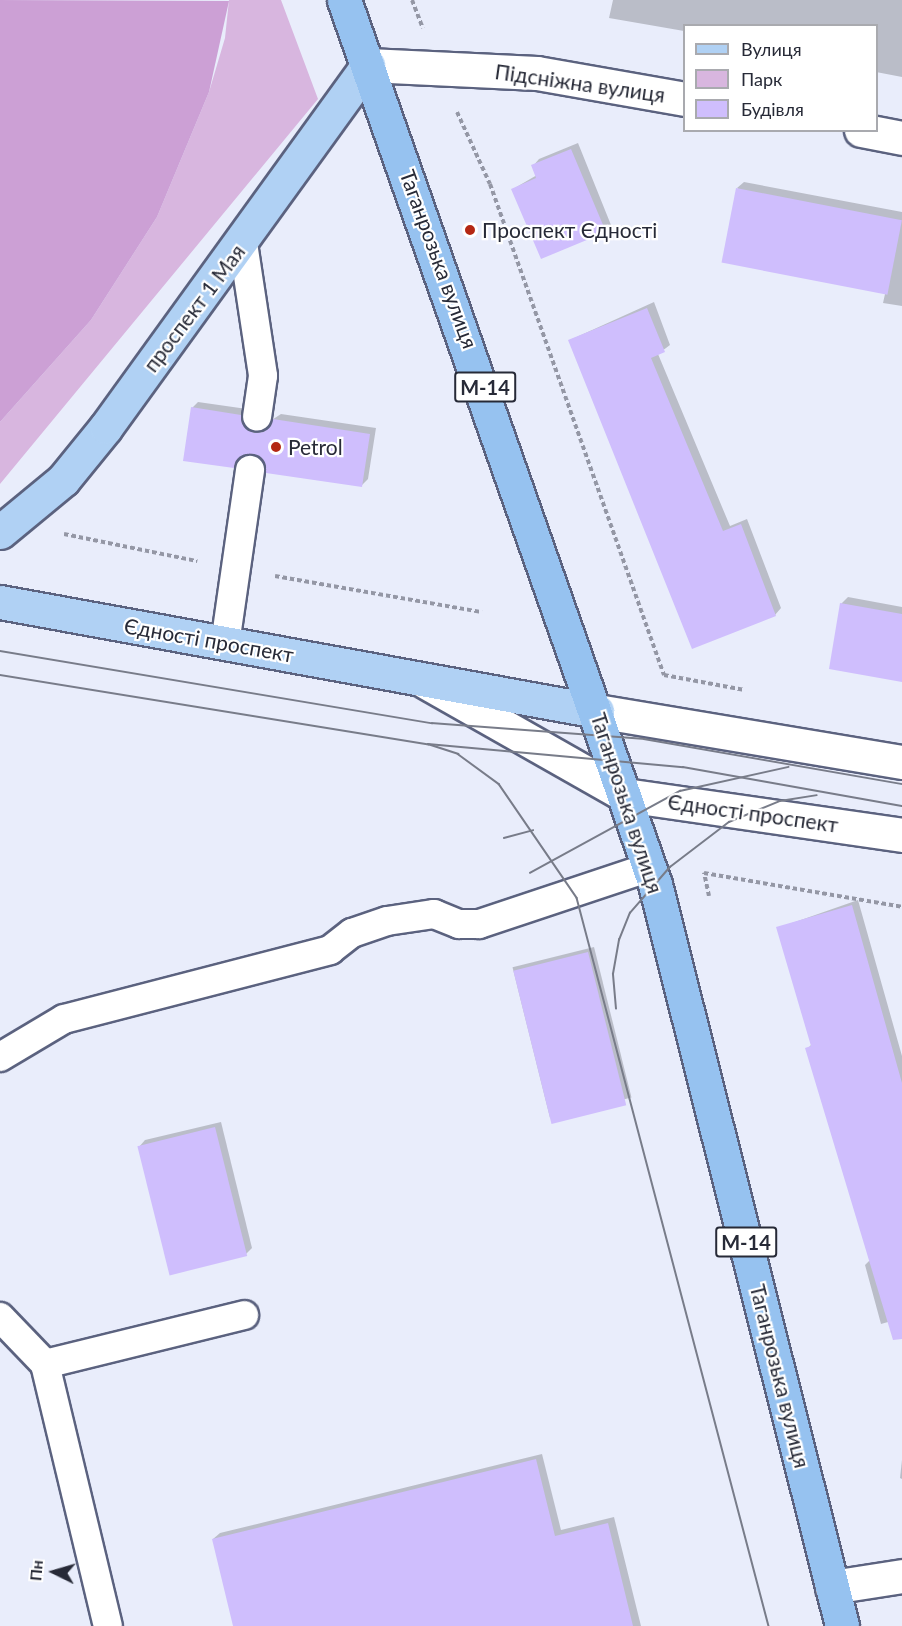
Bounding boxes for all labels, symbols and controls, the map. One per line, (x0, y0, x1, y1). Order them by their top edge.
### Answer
legend (683, 24, 878, 132)
text: Вулиця (741, 38, 802, 60)
street label: Підсніжна вулиця (493, 59, 667, 107)
text: Парк (741, 68, 782, 90)
text: Будівля (741, 98, 804, 120)
street label: Таганрозька вулиця (395, 166, 483, 352)
place label: Проспект Єдності (482, 217, 657, 243)
marker: Проспект Єдності (463, 223, 477, 237)
street label: проспект 1 Мая (138, 239, 250, 377)
road number: М-14 (454, 370, 516, 404)
place label: Petrol (288, 434, 343, 460)
marker: Petrol (269, 440, 283, 454)
street label: Єдності проспект (122, 613, 296, 667)
street label: Таганрозька вулиця (586, 710, 668, 896)
street label: Єдності проспект (666, 789, 840, 837)
road number: М-14 (714, 1225, 777, 1259)
street label: Таганрозька вулиця (745, 1282, 815, 1470)
north arrow (24, 1542, 84, 1602)
text: Пн (25, 1559, 46, 1582)

